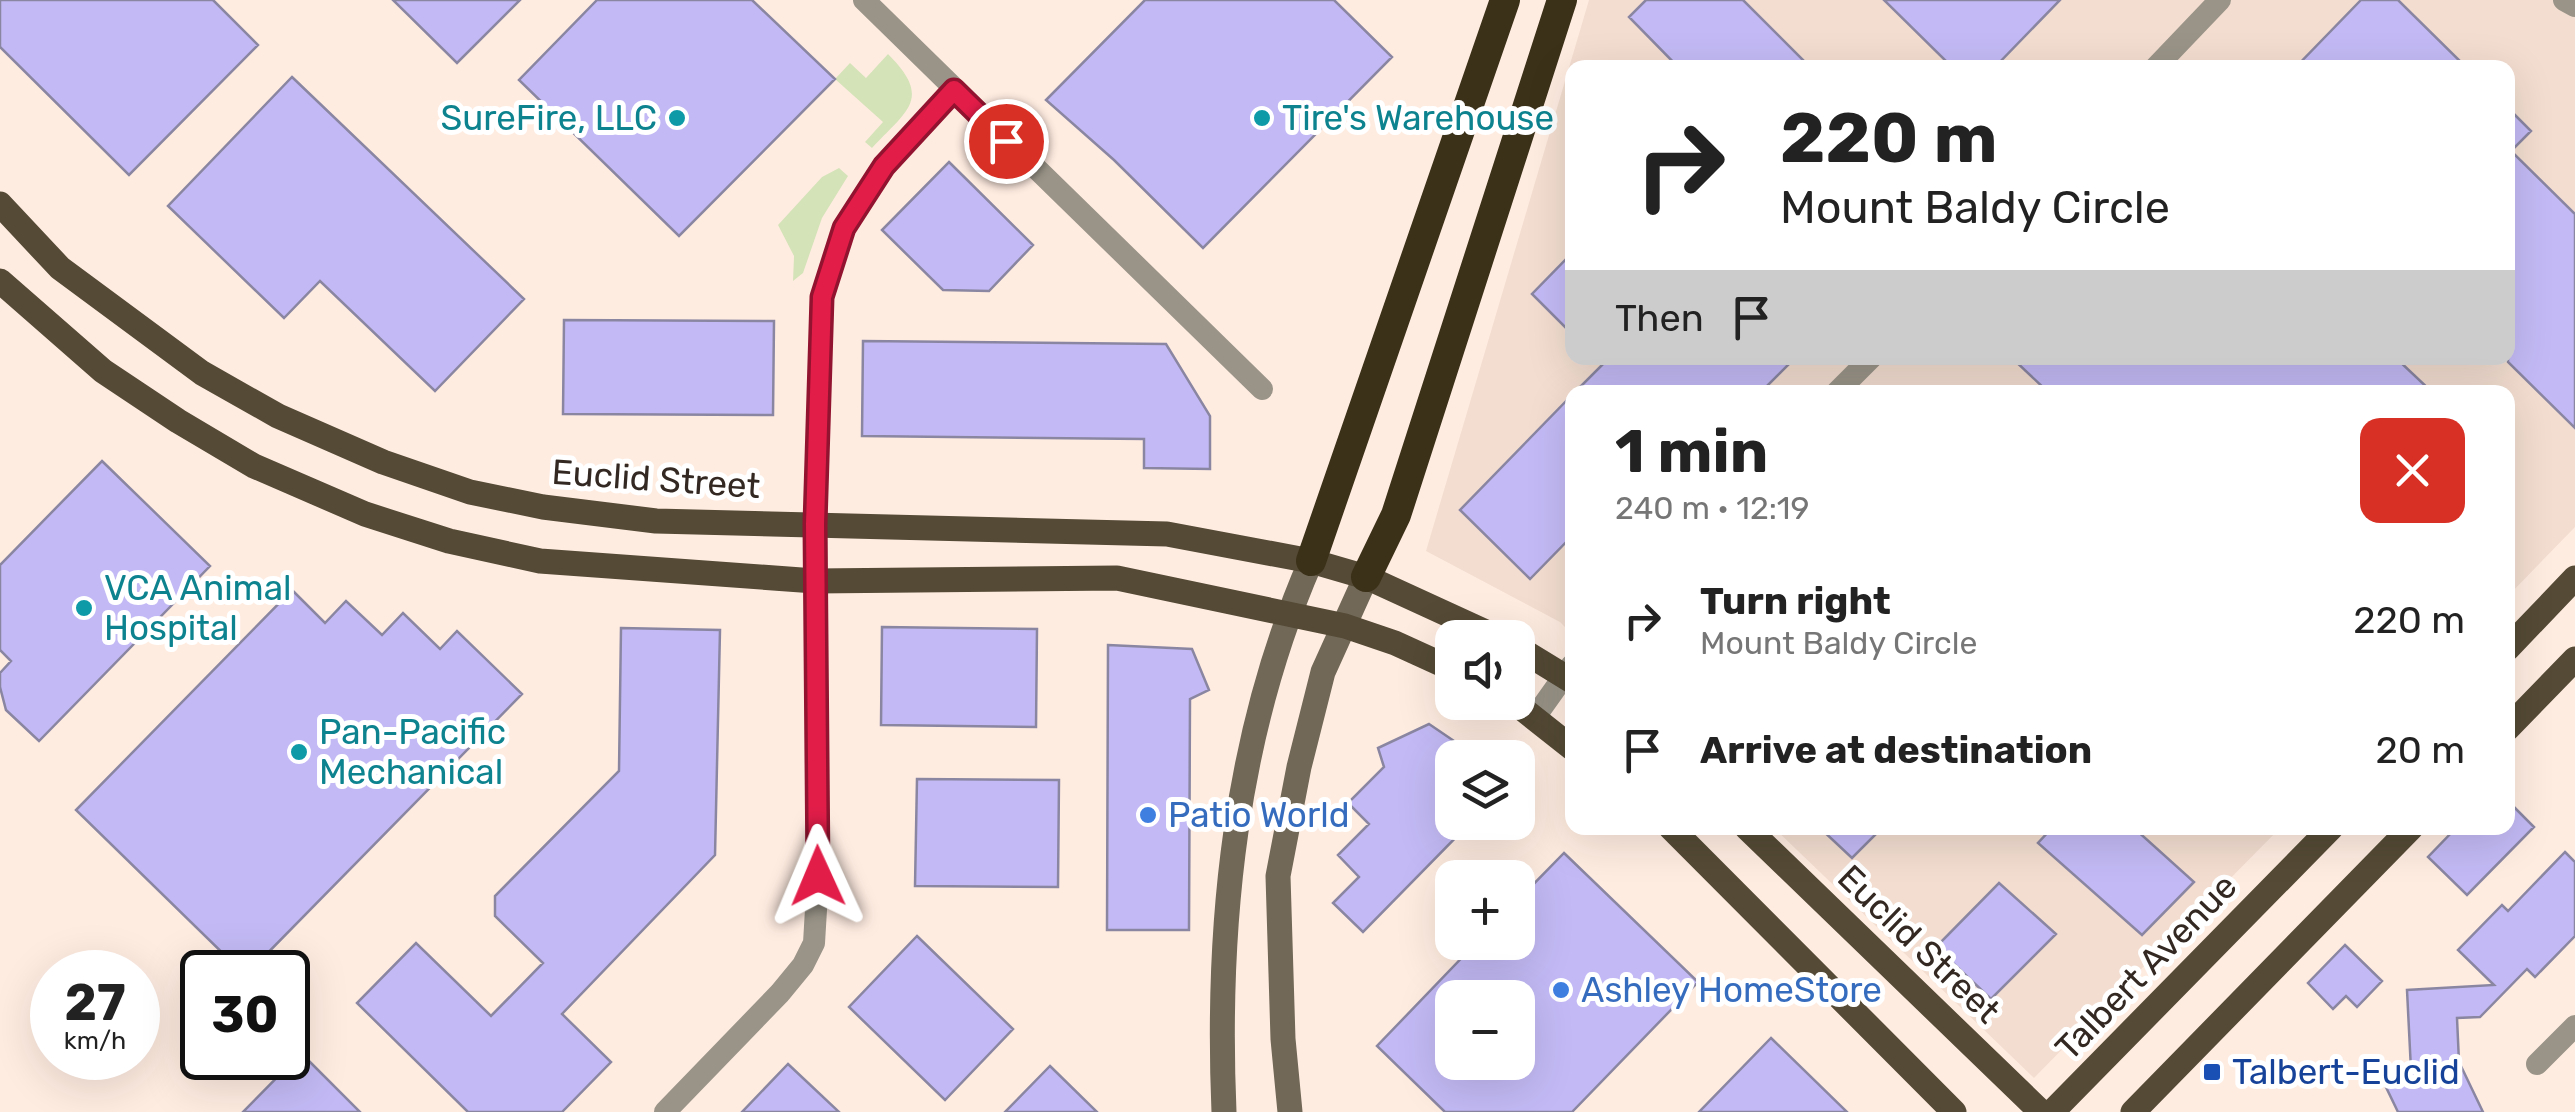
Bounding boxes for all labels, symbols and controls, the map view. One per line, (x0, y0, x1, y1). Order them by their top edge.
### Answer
place label: SureFire, LLC (440, 97, 657, 139)
place label: Tire's Warehouse (1282, 97, 1554, 139)
text: 220 m (1780, 97, 1998, 180)
pin (964, 99, 1049, 184)
icon: right (1615, 100, 1745, 230)
marker: SureFire, LLC (666, 107, 688, 129)
marker: Tire's Warehouse (1251, 107, 1273, 129)
icon: arrive (979, 114, 1034, 169)
text: Mount Baldy Circle (1780, 181, 2170, 234)
icon: arrive (1724, 290, 1779, 345)
text: Then (1615, 295, 1704, 341)
text: 1 min (1615, 416, 1768, 487)
button: close (2360, 418, 2465, 523)
street label: Euclid Street (550, 451, 762, 507)
text: 240 m · 12:19 (1615, 489, 1810, 527)
place label: VCA Animal Hospital (104, 567, 292, 649)
text: Turn right (1700, 578, 1891, 624)
icon: right (1615, 593, 1670, 648)
marker: VCA Animal Hospital (73, 597, 95, 619)
text: 220 m (2353, 597, 2465, 643)
map controls (1435, 620, 1535, 1080)
button: sound (1435, 620, 1535, 720)
text: Mount Baldy Circle (1700, 624, 1977, 662)
place label: Pan-Pacific Mechanical (319, 711, 506, 793)
icon: arrive (1615, 723, 1670, 778)
text: Arrive at destination (1700, 727, 2092, 773)
text: 20 m (2375, 727, 2465, 773)
button: layers (1435, 740, 1535, 840)
marker: Pan-Pacific Mechanical (288, 741, 310, 763)
place label: Patio World (1168, 794, 1350, 836)
marker: Patio World (1137, 804, 1159, 826)
position arrow (766, 824, 870, 928)
street label: Euclid Street (1829, 856, 2009, 1032)
button: + (1435, 860, 1535, 960)
street label: Talbert Avenue (2047, 865, 2245, 1069)
speed limit sign: 30 (180, 950, 310, 1080)
place label: Ashley HomeStore (1581, 969, 1882, 1011)
text: 27 (64, 973, 126, 1033)
marker: Ashley HomeStore (1550, 979, 1572, 1001)
button: − (1435, 980, 1535, 1080)
text: km/h (64, 1026, 126, 1055)
place label: Talbert-Euclid (2232, 1051, 2460, 1093)
marker: Talbert-Euclid (2201, 1061, 2223, 1083)

